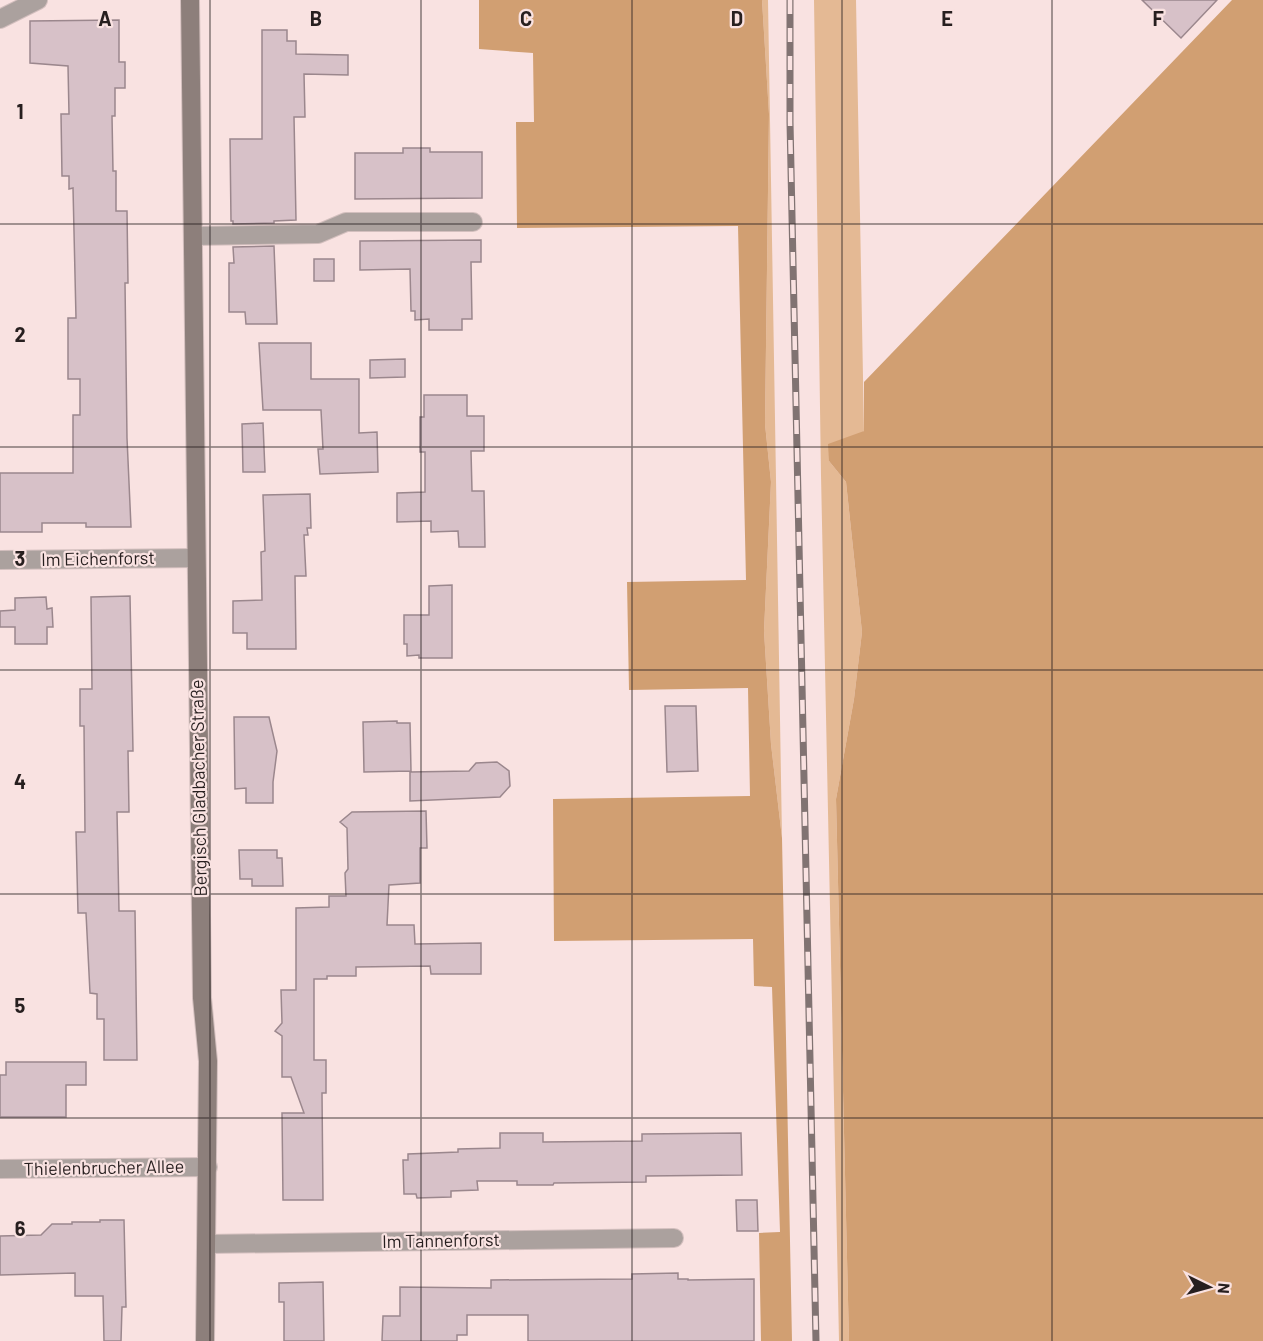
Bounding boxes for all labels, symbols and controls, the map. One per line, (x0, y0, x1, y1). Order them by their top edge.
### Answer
text: A (98, 6, 112, 30)
text: B (310, 6, 322, 30)
text: C (520, 6, 532, 30)
text: D (731, 6, 743, 30)
text: E (941, 6, 953, 30)
text: F (1152, 6, 1164, 30)
text: 1 (16, 99, 24, 123)
text: 2 (14, 322, 26, 346)
text: 3 (15, 546, 25, 570)
street label: Im Eichenforst (41, 546, 155, 570)
street label: Bergisch Gladbacher Straße (185, 679, 211, 897)
text: 4 (14, 769, 26, 793)
text: 5 (15, 993, 26, 1017)
street label: Thielenbrucher Allee (23, 1155, 184, 1179)
text: 6 (15, 1216, 26, 1240)
street label: Im Tannenforst (382, 1228, 500, 1252)
north arrow (1179, 1257, 1239, 1317)
text: N (1215, 1282, 1234, 1294)

